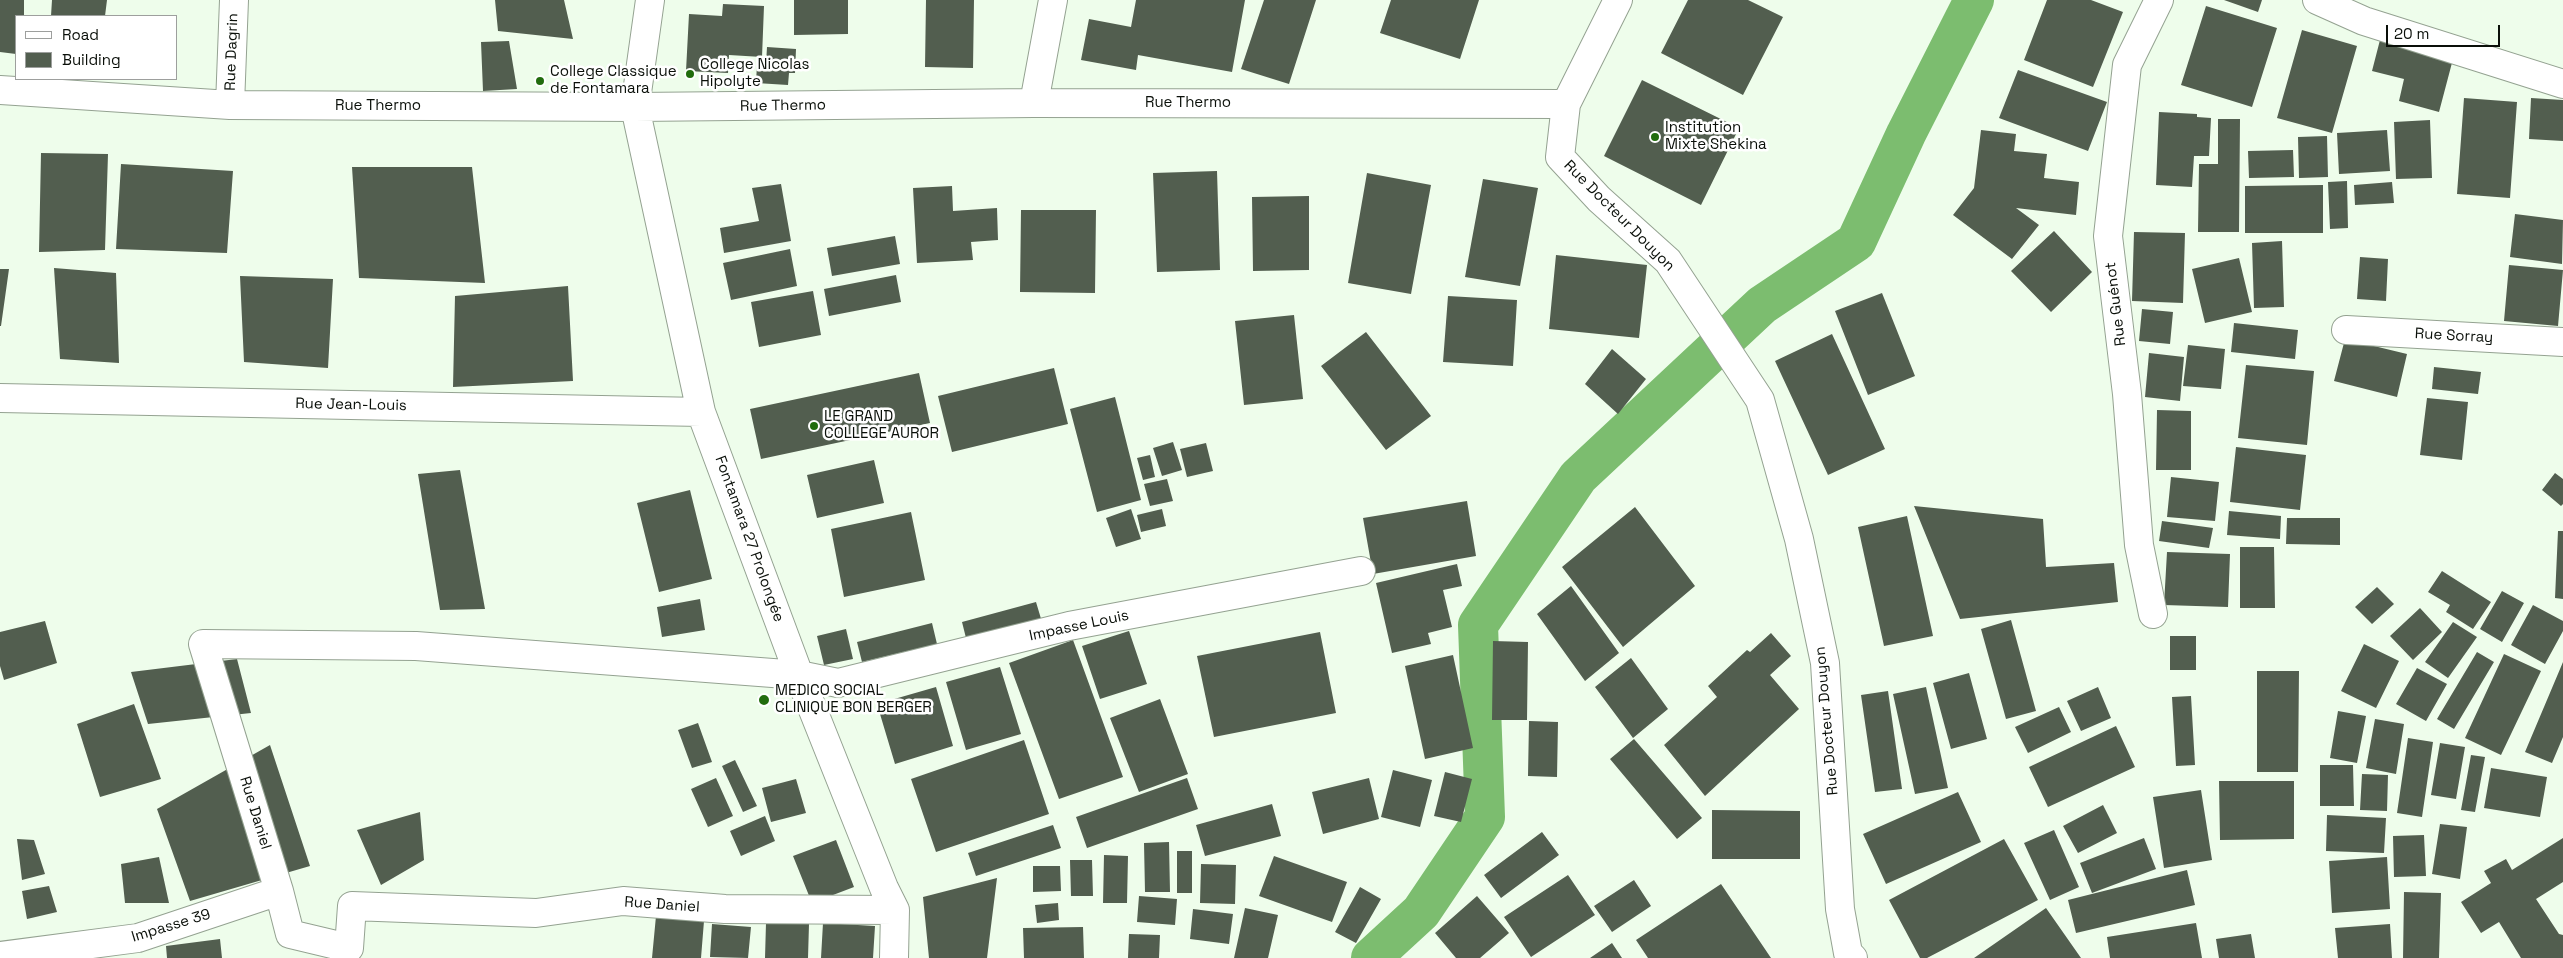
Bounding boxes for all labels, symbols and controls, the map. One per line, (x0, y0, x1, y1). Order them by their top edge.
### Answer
street label: Rue Dagrin (222, 13, 242, 91)
legend (15, 15, 178, 80)
scale bar (2388, 15, 2502, 47)
text: 20 m (2394, 24, 2429, 43)
text: Road (62, 25, 99, 44)
text: Building (62, 50, 121, 69)
place label: College Nicolas Hipolyte (700, 56, 810, 91)
place label: College Classique de Fontamara (550, 63, 677, 98)
marker: College Nicolas Hipolyte (684, 68, 696, 80)
marker: College Classique de Fontamara (534, 75, 546, 87)
street label: Rue Thermo (1145, 94, 1231, 112)
street label: Rue Thermo (740, 96, 826, 116)
street label: Rue Thermo (335, 97, 421, 115)
place label: Institution Mixte Shekina (1665, 119, 1767, 154)
marker: Institution Mixte Shekina (1649, 131, 1661, 143)
street label: Rue Docteur Douyon (1560, 157, 1678, 275)
street label: Rue Guénot (2102, 261, 2130, 347)
street label: Rue Sorray (2414, 325, 2494, 347)
street label: Rue Jean-Louis (295, 395, 407, 415)
place label: LE GRAND COLLEGE AUROR (824, 408, 939, 443)
marker: LE GRAND COLLEGE AUROR (808, 420, 820, 432)
street label: Fontamara 27 Prolongée (711, 453, 787, 625)
street label: Impasse Louis (1027, 607, 1131, 645)
street label: Rue Docteur Douyon (1812, 646, 1842, 796)
place label: MEDICO SOCIAL CLINIQUE BON BERGER (775, 682, 932, 717)
marker: MEDICO SOCIAL CLINIQUE BON BERGER (757, 693, 771, 707)
street label: Rue Daniel (235, 774, 275, 852)
street label: Rue Daniel (624, 893, 700, 917)
street label: Impasse 39 (129, 905, 213, 947)

